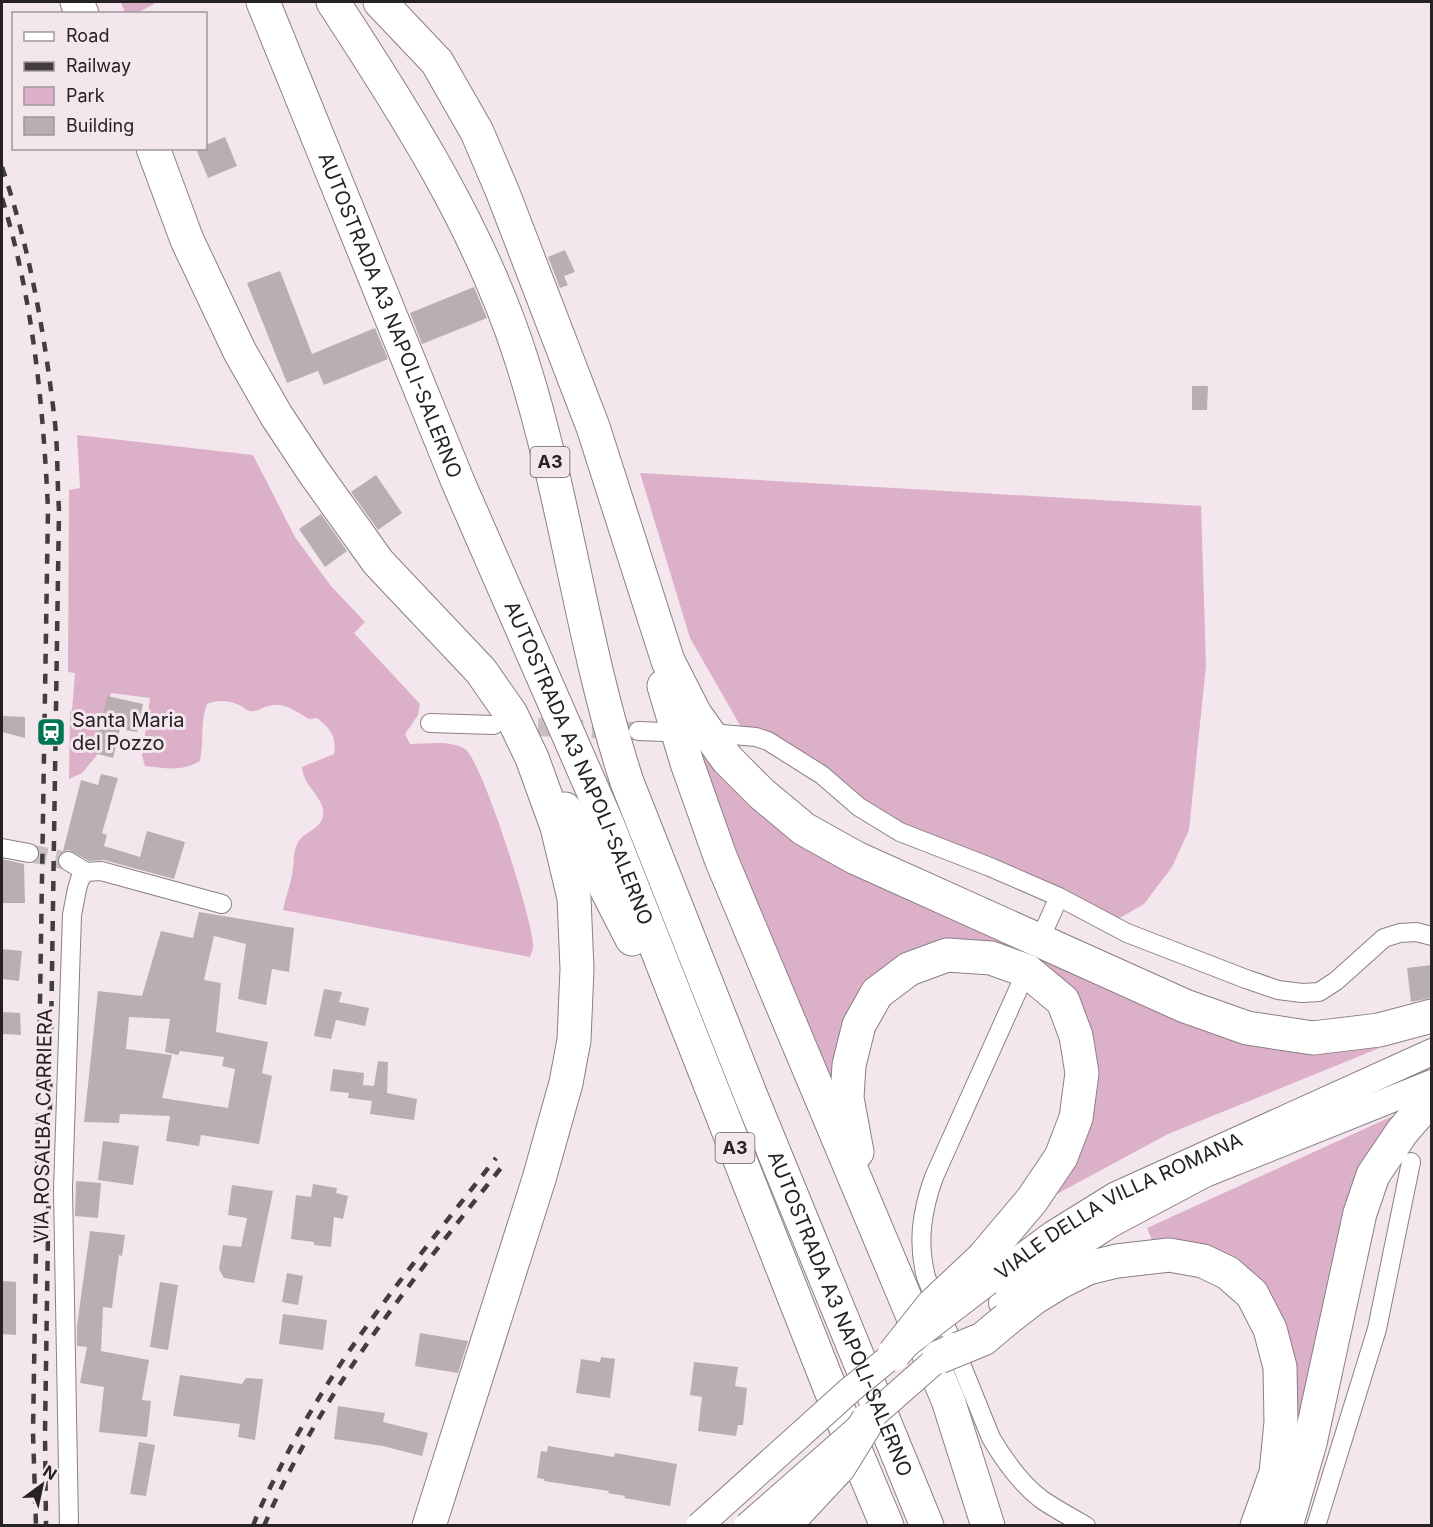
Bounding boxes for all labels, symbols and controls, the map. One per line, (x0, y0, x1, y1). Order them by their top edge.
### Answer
legend (12, 12, 207, 150)
text: Road (66, 25, 109, 46)
text: Railway (66, 55, 131, 76)
text: Park (66, 85, 105, 106)
text: Building (66, 115, 134, 136)
street label: AUTOSTRADA A3 NAPOLI-SALERNO (313, 149, 467, 482)
road number: A3 (530, 447, 570, 477)
street label: AUTOSTRADA A3 NAPOLI-SALERNO (500, 597, 658, 928)
place label: Santa Maria del Pozzo (72, 708, 185, 755)
station icon: Santa Maria del Pozzo (35, 716, 67, 748)
street label: VIA ROSALBA CARRIERA (29, 1008, 57, 1244)
street label: VIALE DELLA VILLA ROMANA (990, 1127, 1246, 1285)
road number: A3 (716, 1133, 754, 1163)
street label: AUTOSTRADA A3 NAPOLI-SALERNO (763, 1147, 917, 1480)
north arrow (12, 1455, 72, 1515)
text: N (40, 1461, 61, 1484)

